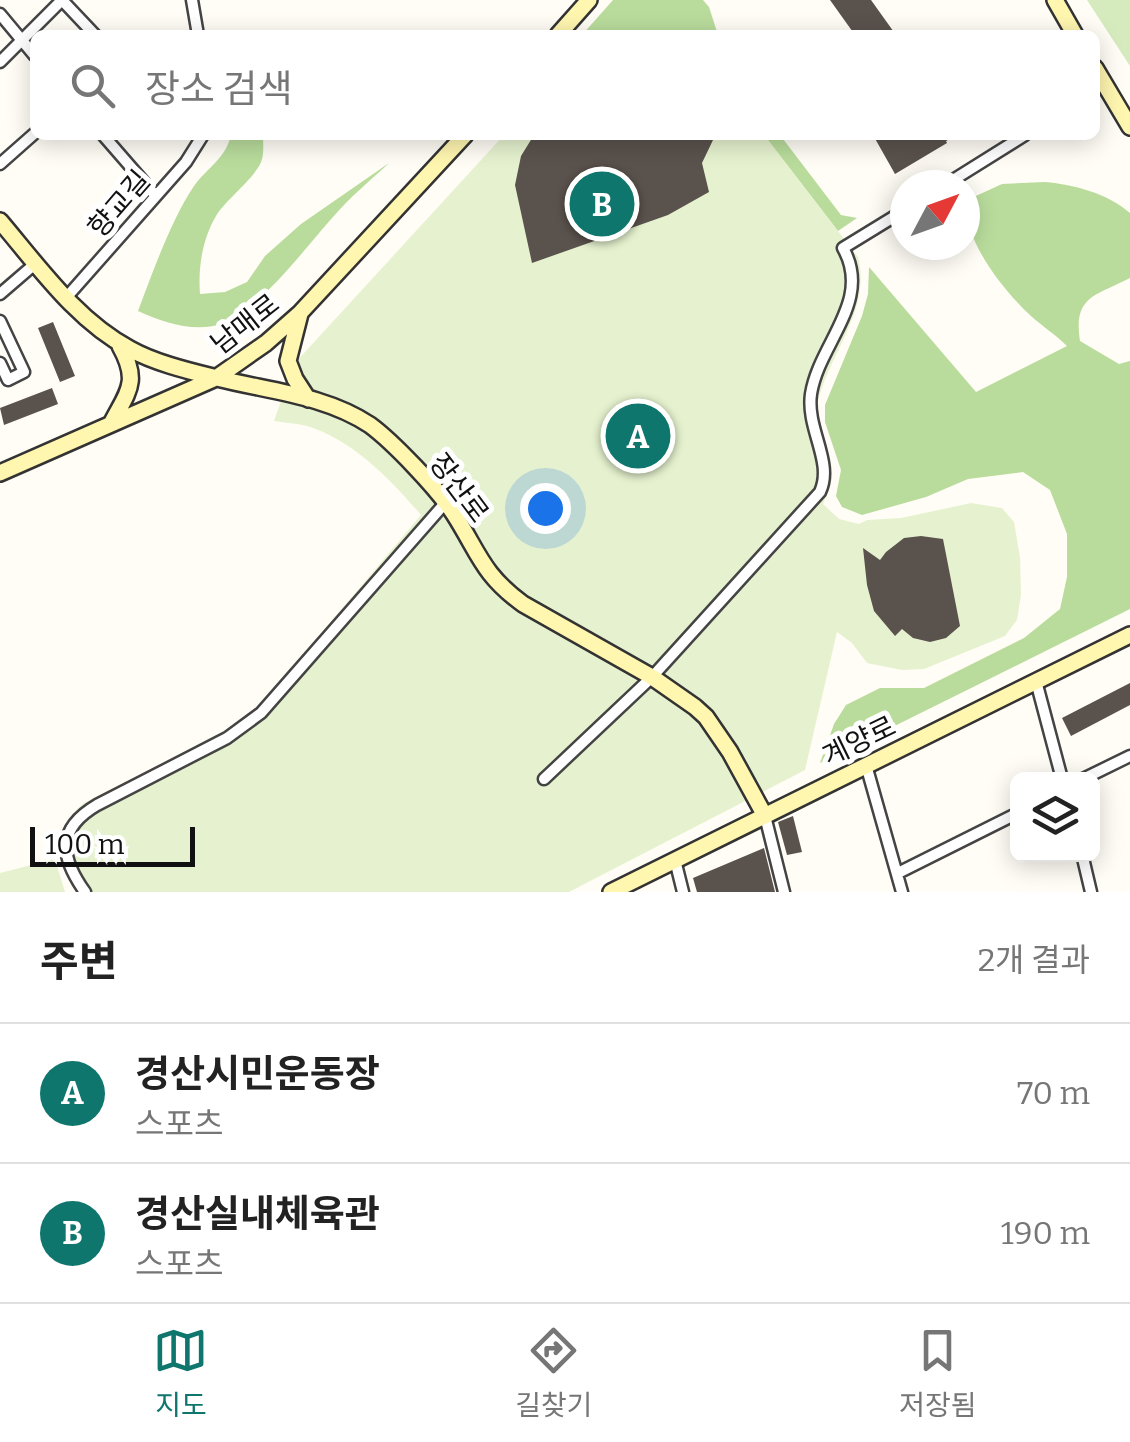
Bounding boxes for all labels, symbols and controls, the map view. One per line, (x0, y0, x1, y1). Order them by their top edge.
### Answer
search box (30, 30, 1100, 140)
icon: search (65, 58, 120, 113)
text: 장소 검색 (145, 66, 292, 112)
street label: 향교길 (81, 164, 157, 244)
pin: B (570, 166, 634, 242)
north arrow (890, 170, 980, 260)
street label: 남매로 (204, 287, 286, 361)
pin: A (606, 398, 670, 474)
street label: 장산로 (423, 447, 495, 529)
your location (520, 483, 571, 534)
street label: 계양로 (817, 709, 901, 773)
map controls (1010, 772, 1100, 862)
button: layers (1010, 772, 1100, 862)
scale bar (30, 822, 195, 866)
text: 100 m (45, 828, 125, 861)
text: 주변 (40, 937, 117, 987)
text: 2개 결과 (978, 941, 1090, 979)
text: 경산시민운동장 (135, 1051, 380, 1097)
text: A (61, 1074, 84, 1112)
text: 70 m (1017, 1074, 1090, 1112)
text: 스포츠 (135, 1105, 223, 1143)
text: 경산실내체육관 (135, 1191, 380, 1237)
text: B (62, 1214, 83, 1252)
text: 190 m (1001, 1214, 1090, 1252)
text: 스포츠 (135, 1245, 223, 1283)
tab: 지도 (153, 1323, 208, 1423)
tab: 길찾기 (515, 1323, 593, 1423)
tab: 저장됨 (899, 1323, 977, 1423)

